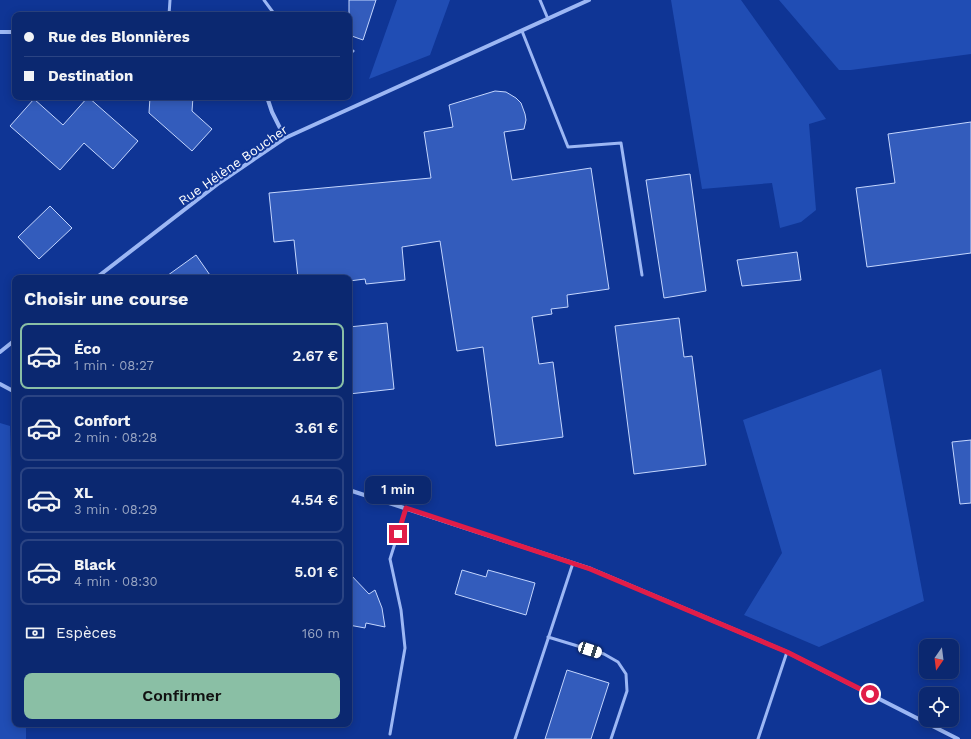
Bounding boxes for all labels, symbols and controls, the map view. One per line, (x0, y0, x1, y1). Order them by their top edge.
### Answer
text: Rue des Blonnières (48, 28, 190, 46)
text: Destination (48, 67, 133, 85)
street label: Rue Hélène Boucher (176, 122, 290, 208)
text: Choisir une course (24, 288, 188, 309)
icon: car (26, 338, 62, 374)
text: Éco (74, 340, 101, 358)
text: 2.67 € (293, 347, 338, 365)
text: 1 min · 08:27 (74, 358, 154, 373)
icon: car (26, 410, 62, 446)
text: Confort (74, 412, 130, 430)
text: 3.61 € (295, 419, 338, 437)
text: 2 min · 08:28 (74, 430, 157, 445)
callout: 1 min (365, 476, 431, 504)
icon: car (26, 482, 62, 518)
text: 1 min (381, 482, 415, 497)
text: XL (74, 484, 93, 502)
text: 4.54 € (291, 491, 338, 509)
text: 3 min · 08:29 (74, 502, 157, 517)
route end (389, 525, 407, 543)
icon: car (26, 554, 62, 590)
text: Black (74, 556, 116, 574)
text: 5.01 € (294, 563, 338, 581)
text: 4 min · 08:30 (74, 574, 158, 589)
icon: cash (24, 622, 46, 644)
text: Espèces (56, 624, 117, 642)
text: 160 m (302, 626, 340, 641)
north arrow (919, 639, 959, 679)
map controls (919, 639, 959, 727)
car (577, 641, 603, 659)
button: Confirmer (24, 673, 340, 719)
route start (861, 685, 879, 703)
button: locate (919, 687, 959, 727)

